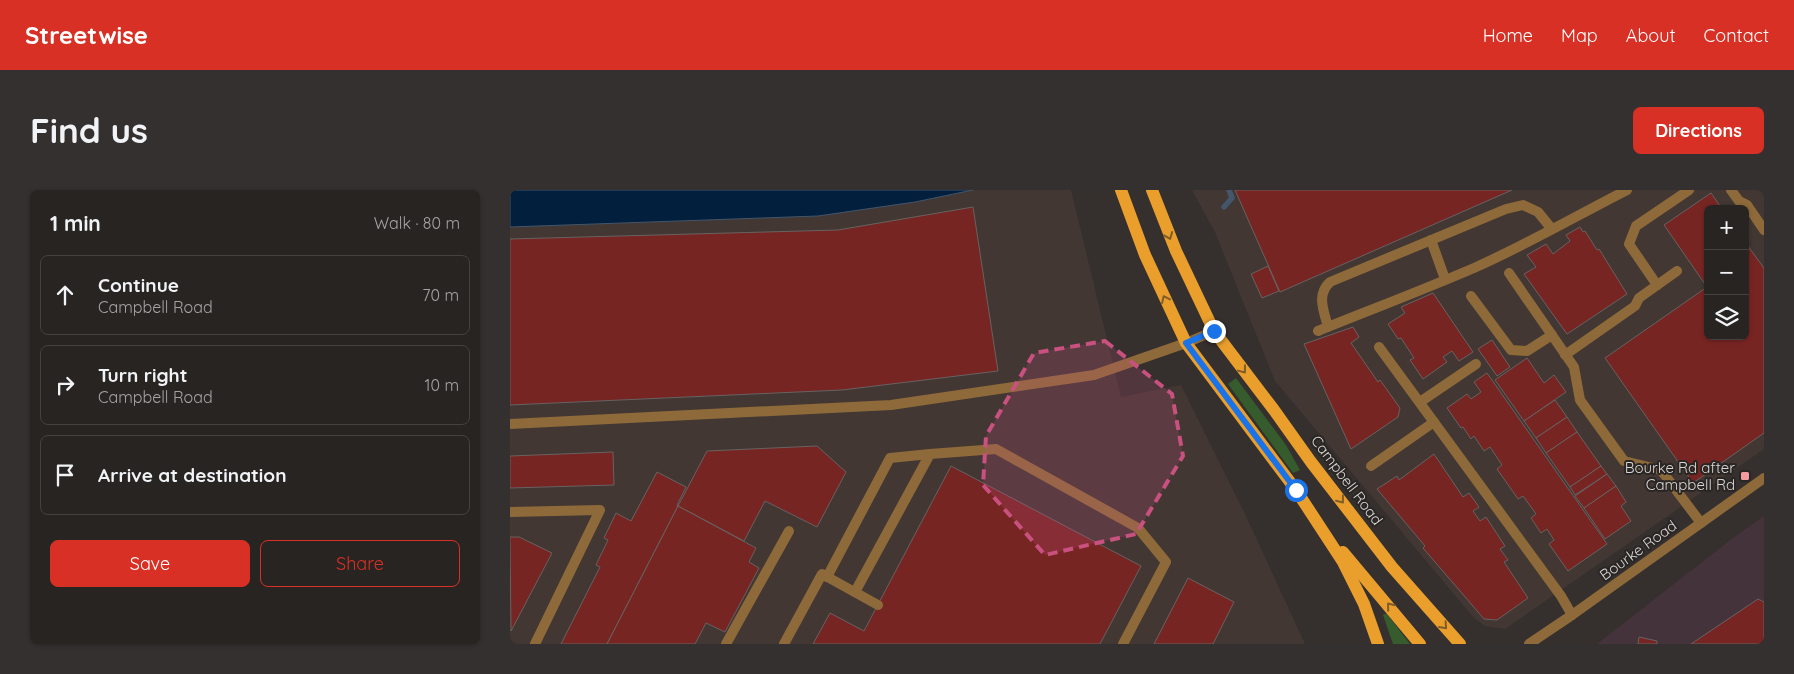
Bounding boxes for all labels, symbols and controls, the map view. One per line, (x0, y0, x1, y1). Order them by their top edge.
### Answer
text: Streetwise (25, 20, 148, 50)
text: Home (1483, 24, 1533, 47)
text: Map (1561, 24, 1598, 47)
text: About (1626, 24, 1676, 47)
text: Contact (1704, 24, 1769, 47)
button: Directions (1633, 107, 1764, 154)
text: Find us (30, 108, 148, 152)
map controls (1704, 205, 1749, 340)
button: + (1704, 205, 1749, 250)
text: 1 min (50, 210, 101, 236)
text: Walk · 80 m (374, 213, 460, 233)
one-way arrow (1163, 231, 1174, 240)
button: − (1704, 250, 1749, 295)
text: Continue (98, 273, 179, 297)
icon: ahead (51, 281, 79, 309)
text: 70 m (422, 285, 459, 305)
one-way arrow (1161, 295, 1171, 304)
button: layers (1704, 295, 1749, 340)
text: Campbell Road (98, 297, 213, 317)
route end (1203, 320, 1226, 343)
text: Turn right (98, 363, 187, 387)
one-way arrow (1237, 364, 1246, 374)
icon: right (51, 371, 79, 399)
text: 10 m (425, 375, 459, 395)
text: Campbell Road (98, 387, 213, 407)
street label: Campbell Road (1307, 431, 1387, 529)
place label: Bourke Rd after Campbell Rd (1625, 458, 1735, 494)
icon: arrive (51, 461, 79, 489)
text: Arrive at destination (98, 463, 287, 487)
marker: Bourke Rd after Campbell Rd (1739, 470, 1751, 482)
route start (1285, 479, 1308, 502)
one-way arrow (1335, 494, 1343, 503)
street label: Bourke Road (1596, 516, 1680, 584)
button: Save (50, 540, 250, 587)
button: Share (260, 540, 460, 587)
one-way arrow (1387, 603, 1395, 612)
one-way arrow (1438, 620, 1446, 629)

